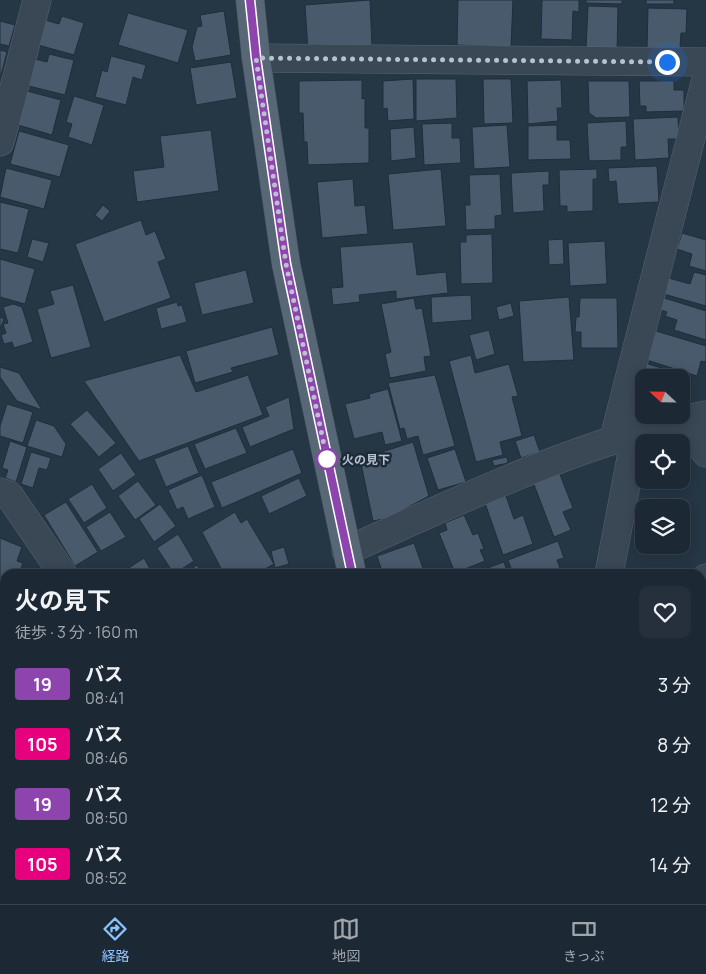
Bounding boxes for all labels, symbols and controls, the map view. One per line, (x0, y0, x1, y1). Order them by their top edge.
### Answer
your location (655, 50, 680, 75)
north arrow (635, 369, 690, 424)
map controls (635, 369, 690, 554)
button: locate (635, 434, 690, 489)
marker: 火の見下 (316, 448, 338, 470)
place label: 火の見下 (342, 451, 390, 468)
button: layers (635, 499, 690, 554)
text: 火の見下 (15, 583, 111, 616)
button: heart (639, 586, 691, 638)
text: 徒歩 · 3 分 · 160 m (15, 621, 138, 643)
text: バス (85, 661, 123, 687)
text: 19 (33, 672, 52, 696)
text: 3 分 (658, 672, 691, 698)
text: 08:41 (85, 687, 125, 709)
text: バス (85, 721, 123, 747)
text: 105 (27, 732, 58, 756)
text: 8 分 (657, 732, 691, 758)
text: 08:46 (85, 747, 128, 769)
text: バス (85, 781, 123, 807)
text: 19 (33, 792, 52, 816)
text: 12 分 (650, 792, 691, 818)
text: 08:50 (85, 807, 128, 829)
text: バス (85, 841, 123, 867)
text: 105 (27, 852, 58, 876)
text: 14 分 (650, 852, 691, 878)
text: 08:52 (85, 867, 127, 889)
tab: 経路 (101, 915, 129, 965)
tab: 地図 (332, 915, 360, 965)
tab: きっぷ (563, 915, 605, 965)

